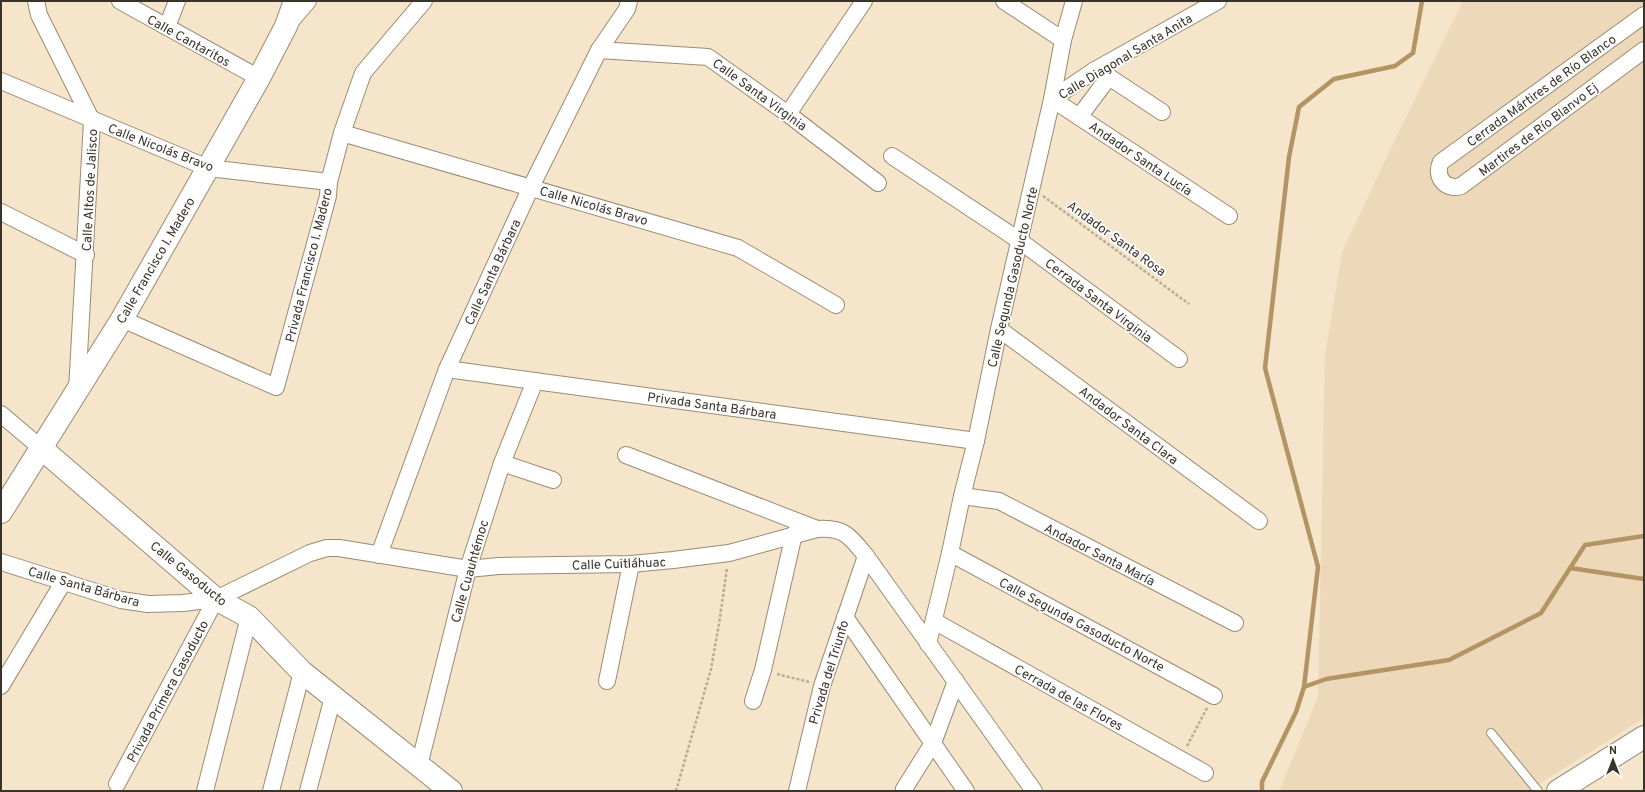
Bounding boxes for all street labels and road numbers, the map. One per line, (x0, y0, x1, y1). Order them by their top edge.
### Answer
street label: Calle Diagonal Santa Anita (1056, 11, 1196, 104)
street label: Calle Cantaritos (144, 12, 232, 71)
street label: Cerrada Mártires de Río Blanco (1464, 32, 1620, 151)
street label: Calle Santa Virginia (709, 56, 809, 135)
street label: Martires de Río Blanvo Ej (1476, 81, 1602, 181)
street label: Andador Santa Lucía (1085, 119, 1195, 200)
street label: Calle Nicolás Bravo (105, 121, 215, 176)
street label: Calle Altos de Jalisco (80, 128, 102, 252)
street label: Calle Nicolás Bravo (537, 184, 649, 230)
street label: Calle Segunda Gasoducto Norte (985, 186, 1043, 369)
street label: Privada Francisco I. Madero (283, 187, 337, 344)
street label: Calle Francisco I. Madero (114, 195, 200, 327)
street label: Andador Santa Rosa (1063, 198, 1168, 281)
street label: Calle Santa Bárbara (462, 217, 525, 328)
street label: Cerrada Santa Virginia (1041, 256, 1155, 347)
street label: Andador Santa Clara (1075, 384, 1181, 469)
street label: Privada Santa Bárbara (646, 390, 777, 424)
street label: Calle Cuauhtémoc (449, 518, 493, 625)
street label: Andador Santa María (1041, 521, 1157, 591)
street label: Calle Gasoducto (146, 539, 229, 610)
street label: Calle Cuitláhuac (572, 555, 666, 575)
street label: Calle Santa Bárbara (26, 564, 141, 611)
street label: Calle Segunda Gasoducto Norte (996, 575, 1167, 676)
street label: Privada Primera Gasoducto (124, 618, 213, 766)
street label: Privada del Triunfo (806, 619, 853, 727)
street label: Cerrada de las Flores (1011, 662, 1125, 735)

